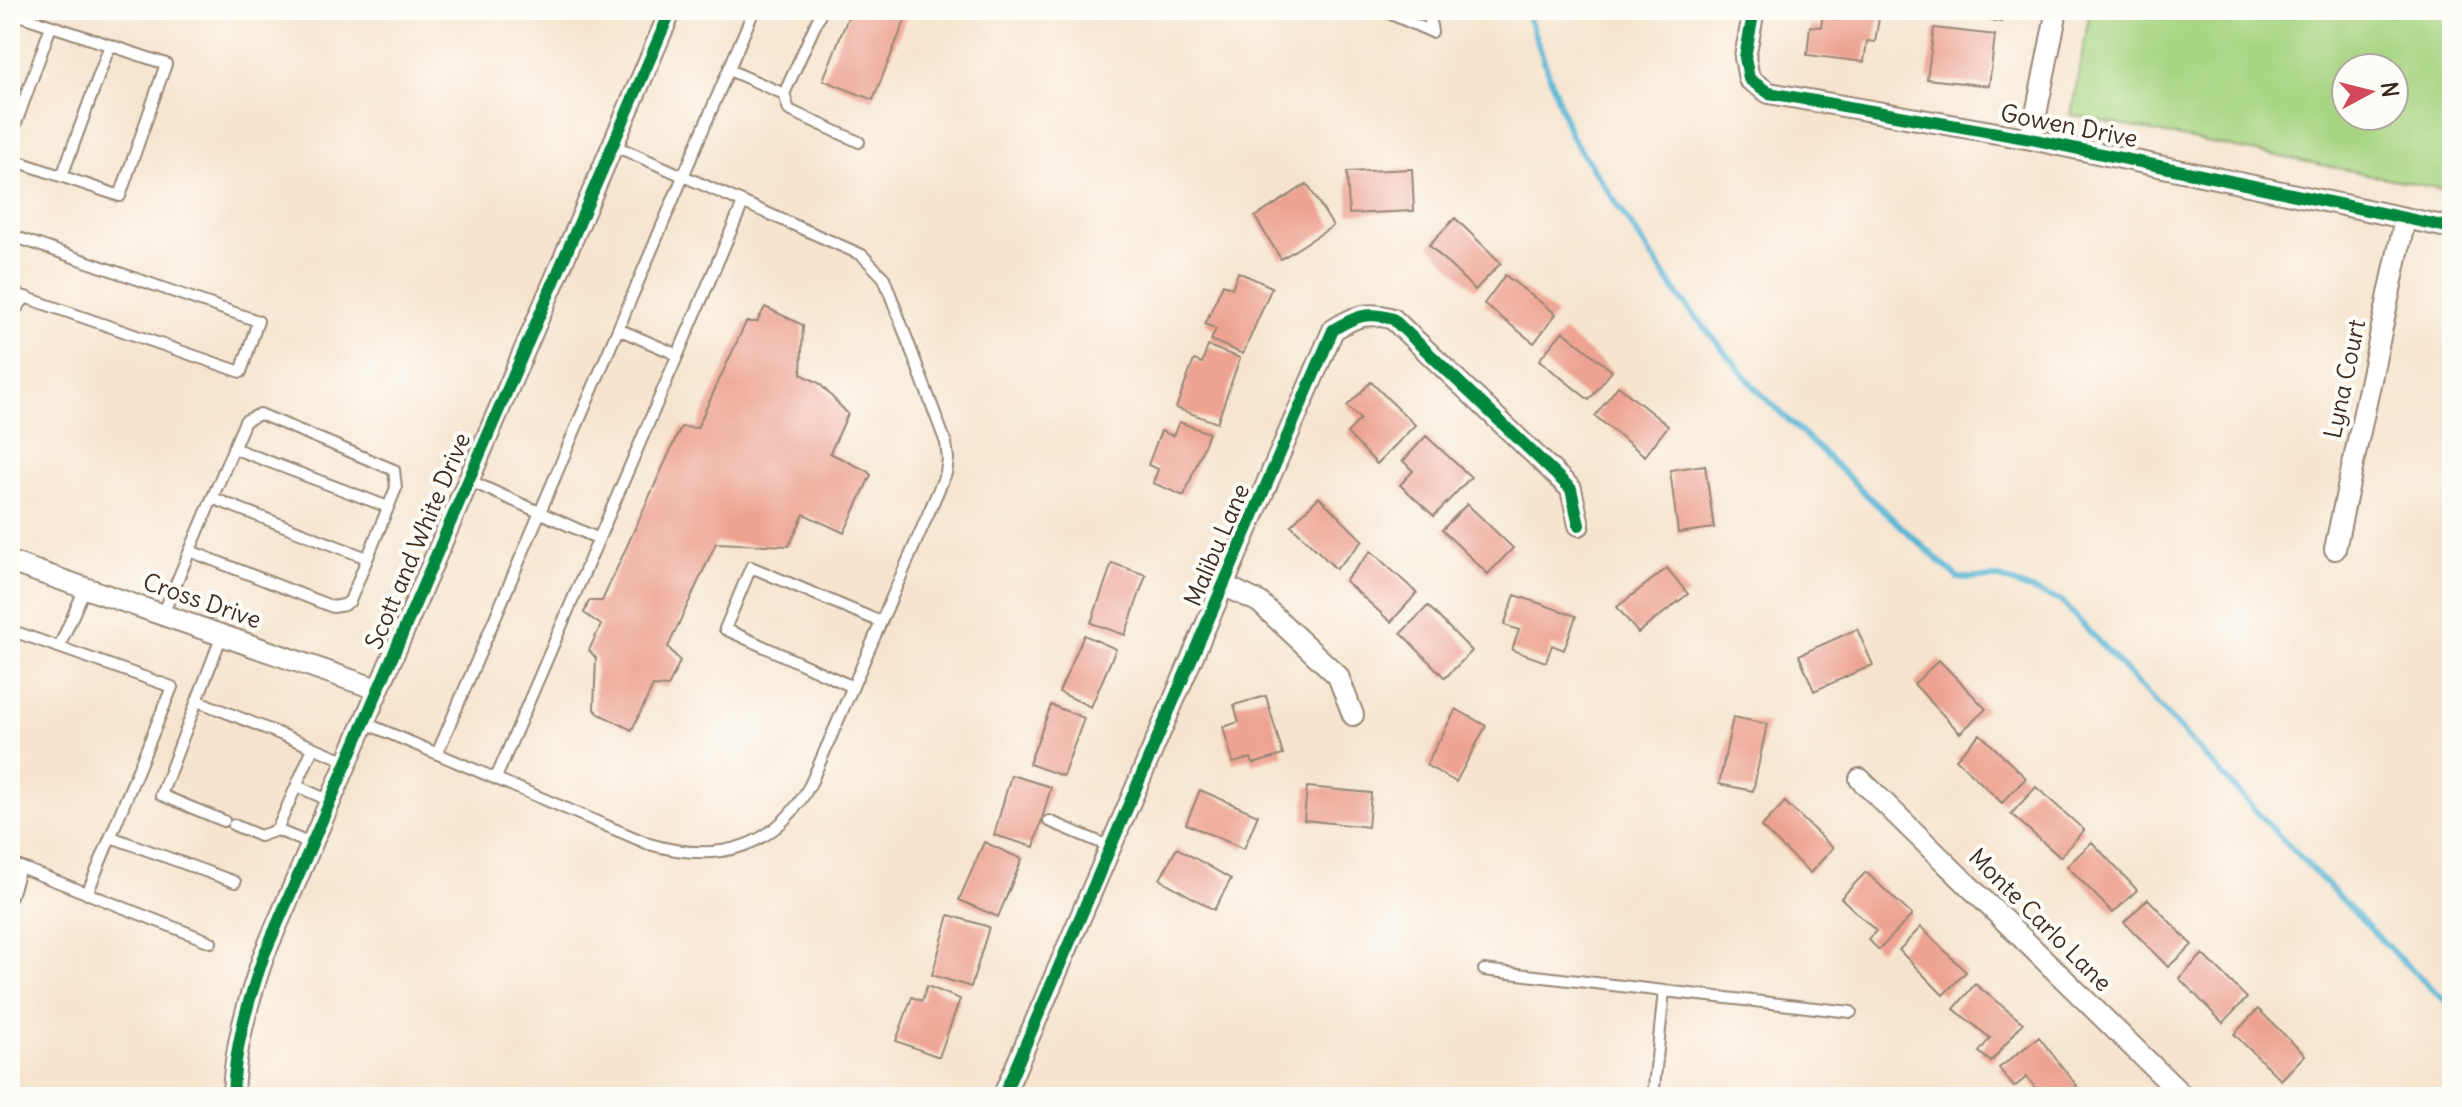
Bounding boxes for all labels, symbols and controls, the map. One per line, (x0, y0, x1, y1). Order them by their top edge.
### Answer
north arrow (2330, 52, 2410, 132)
text: N (2375, 80, 2405, 99)
street label: Gowen Drive (1998, 97, 2140, 153)
street label: Lyna Court (2317, 317, 2371, 441)
street label: Scott and White Drive (358, 428, 476, 653)
street label: Malibu Lane (1177, 479, 1255, 610)
street label: Cross Drive (139, 566, 265, 634)
street label: Monte Carlo Lane (1963, 842, 2118, 997)

